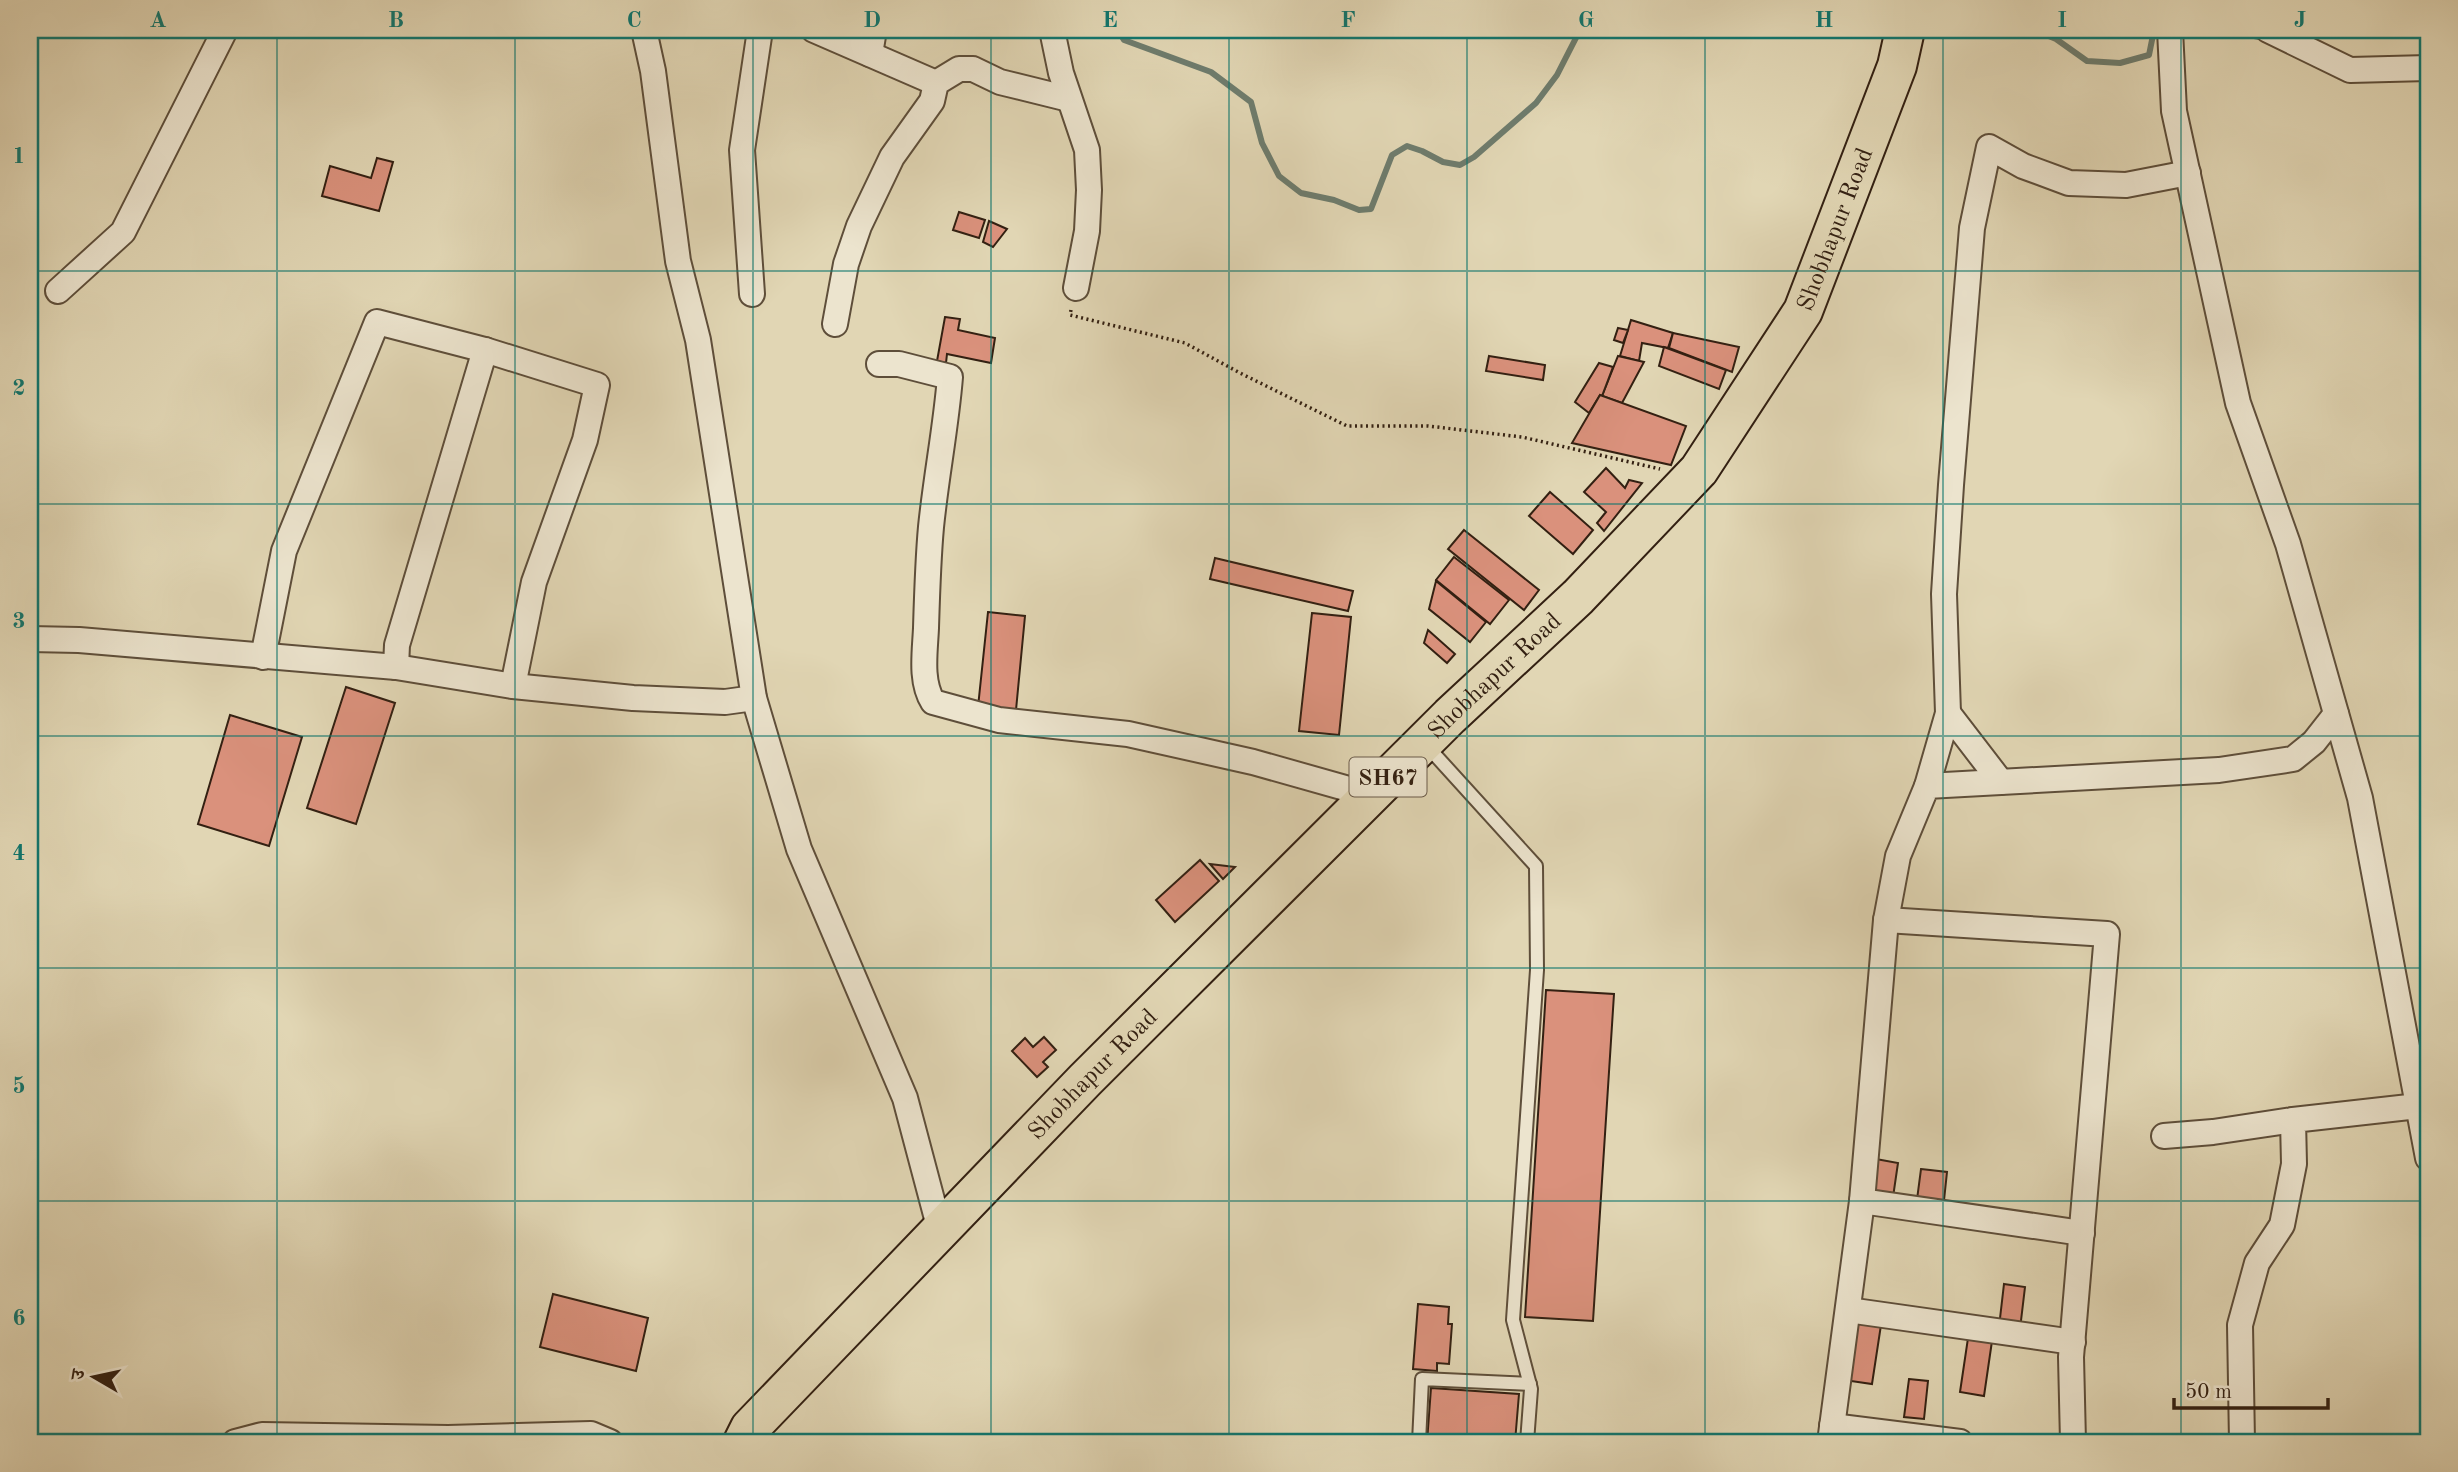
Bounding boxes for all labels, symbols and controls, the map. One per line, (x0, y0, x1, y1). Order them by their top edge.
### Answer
text: A (149, 9, 167, 32)
text: B (388, 9, 404, 32)
text: C (626, 9, 642, 32)
text: D (863, 9, 881, 32)
text: E (1102, 9, 1118, 32)
text: F (1340, 9, 1356, 32)
text: G (1578, 9, 1594, 32)
text: H (1815, 9, 1833, 32)
text: I (2057, 9, 2067, 32)
text: J (2294, 9, 2306, 32)
text: 1 (12, 145, 26, 168)
street label: Shobhapur Road (1794, 145, 1878, 315)
text: 2 (12, 377, 26, 400)
street label: Shobhapur Road (1424, 609, 1566, 745)
text: 3 (12, 610, 26, 633)
road number: SH67 (1350, 758, 1426, 796)
text: 4 (12, 842, 26, 865)
street label: Shobhapur Road (1024, 1005, 1163, 1145)
text: 5 (12, 1075, 26, 1098)
text: 6 (12, 1307, 26, 1330)
north arrow (60, 1342, 130, 1412)
text: उ (69, 1367, 90, 1383)
scale bar (2174, 1367, 2328, 1411)
text: 50 m (2185, 1382, 2232, 1403)

